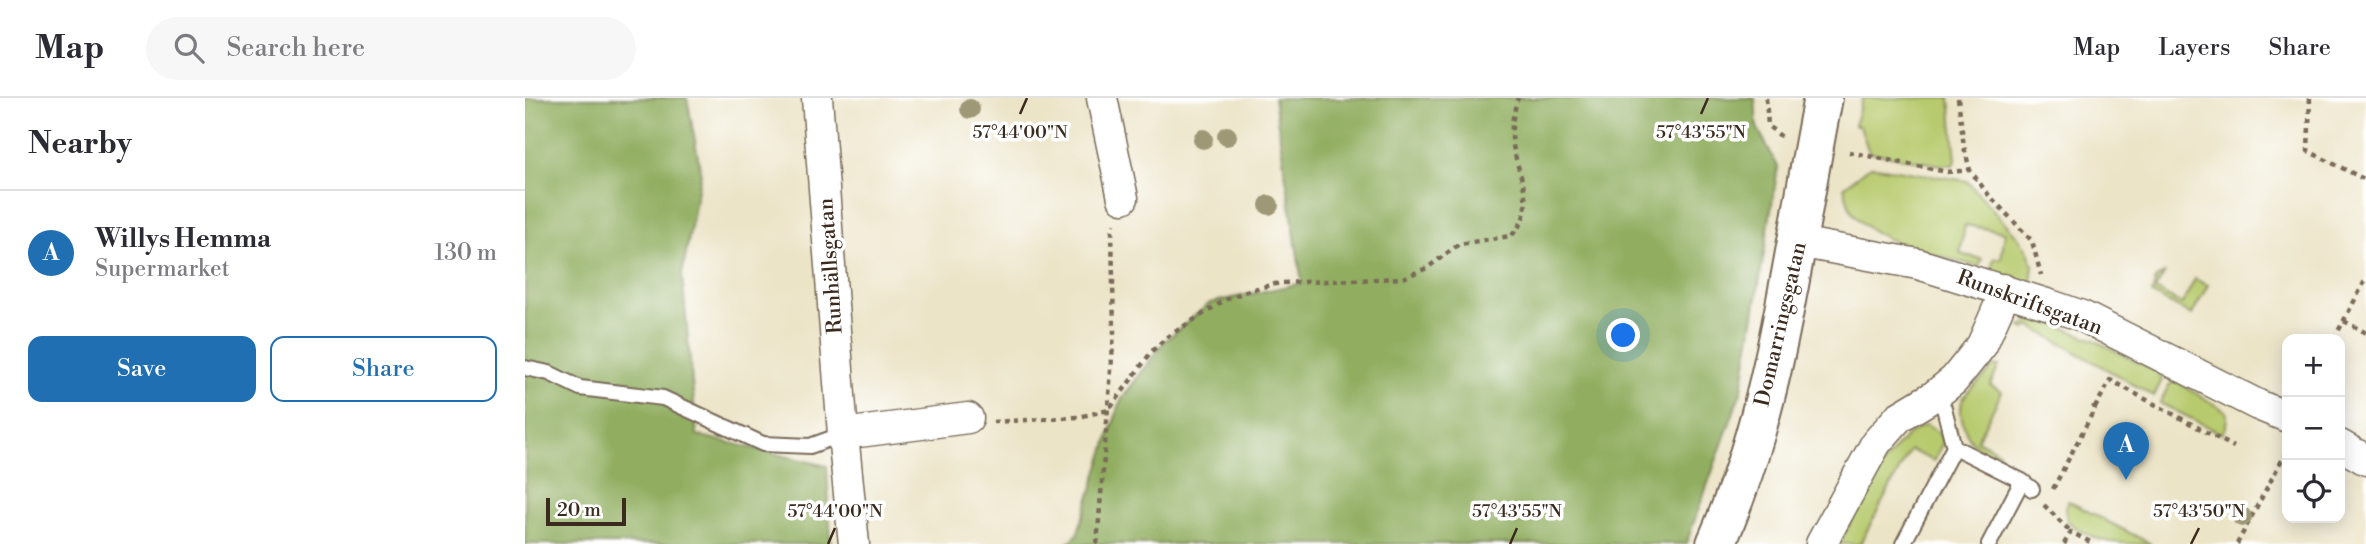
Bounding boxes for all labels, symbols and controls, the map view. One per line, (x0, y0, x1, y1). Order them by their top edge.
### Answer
search box (146, 17, 636, 80)
text: Map (35, 28, 104, 69)
icon: search (170, 29, 208, 67)
text: Search here (226, 32, 365, 64)
text: Map (2073, 33, 2120, 63)
text: Layers (2158, 33, 2230, 63)
text: Share (2268, 33, 2331, 63)
text: 57°44'00"N (972, 121, 1068, 144)
text: 57°43'55"N (1656, 121, 1747, 144)
text: Nearby (28, 125, 132, 163)
street label: Runhällsgatan (813, 197, 849, 335)
text: Willys Hemma (95, 223, 271, 255)
text: A (43, 239, 59, 267)
text: 130 m (434, 239, 497, 267)
street label: Domarringsgatan (1749, 239, 1813, 409)
text: Supermarket (95, 255, 230, 283)
street label: Runskriftsgatan (1953, 265, 2106, 341)
your location (1606, 318, 1640, 352)
map controls (2282, 334, 2345, 523)
button: + (2282, 334, 2345, 397)
button: Save (28, 336, 256, 402)
button: Share (270, 336, 497, 402)
button: − (2282, 397, 2345, 460)
pin: A (2103, 422, 2149, 480)
button: locate (2282, 460, 2345, 523)
scale bar (546, 495, 627, 527)
text: 20 m (557, 498, 601, 522)
text: 57°44'00"N (787, 500, 883, 523)
text: 57°43'55"N (1472, 500, 1563, 523)
text: 57°43'50"N (2153, 500, 2246, 523)

